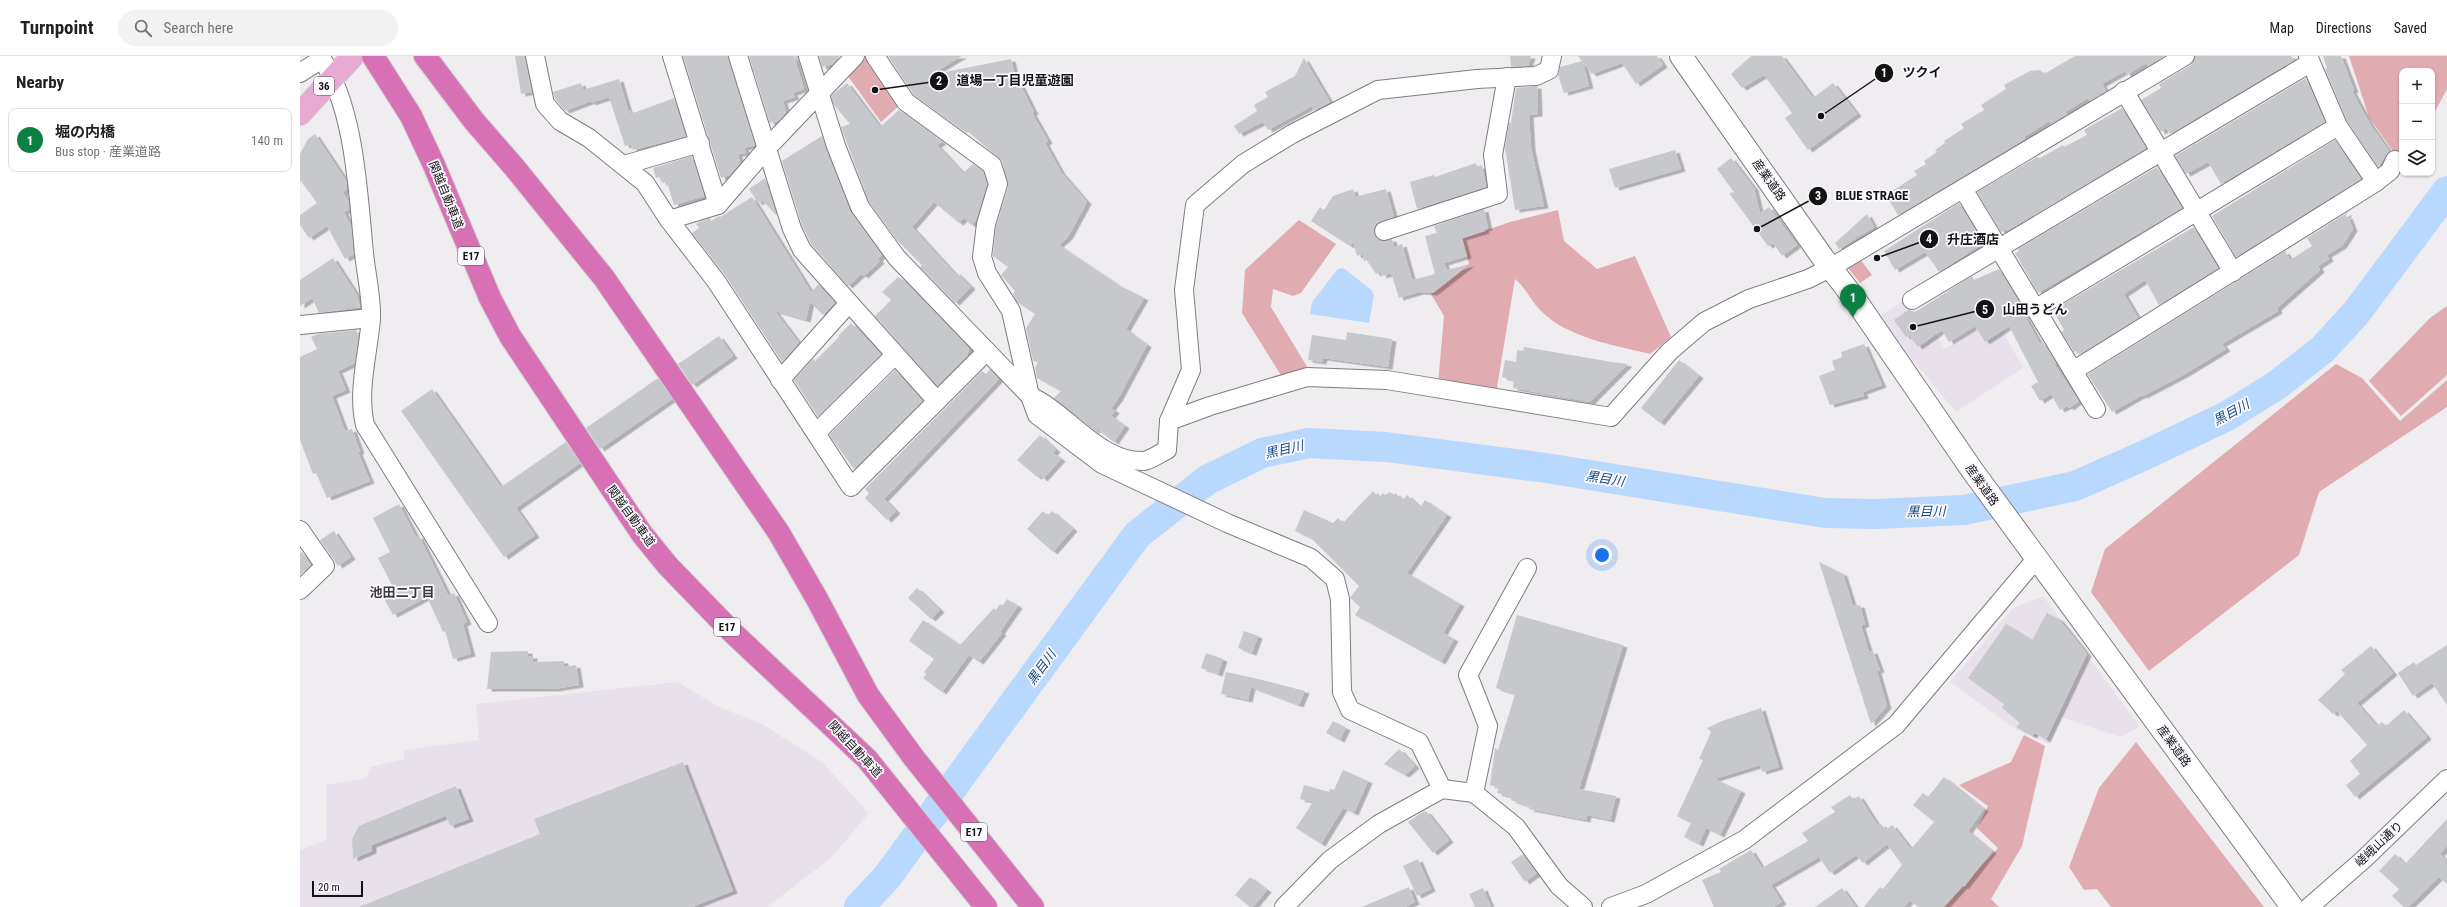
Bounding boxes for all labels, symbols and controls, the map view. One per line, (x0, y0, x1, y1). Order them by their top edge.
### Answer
search box (118, 10, 398, 46)
text: Turnpoint (20, 16, 94, 39)
icon: search (132, 17, 154, 39)
text: Search here (164, 19, 233, 37)
text: Map (2270, 20, 2294, 36)
text: Directions (2316, 20, 2372, 36)
text: Saved (2394, 20, 2427, 36)
callout: ツクイ (1874, 60, 1949, 85)
text: ツクイ (1902, 65, 1942, 80)
text: 1 (1881, 66, 1887, 80)
callout: 道場一丁目児童遊園 (929, 68, 1082, 93)
map controls (2399, 68, 2435, 176)
button: + (2399, 68, 2435, 104)
text: Nearby (16, 72, 64, 92)
text: 道場一丁目児童遊園 (956, 73, 1074, 88)
text: 2 (936, 74, 942, 88)
road number: 36 (314, 77, 334, 95)
button: − (2399, 104, 2435, 140)
text: 堀の内橋 (55, 123, 115, 141)
text: 1 (27, 133, 33, 148)
text: 140 m (251, 133, 283, 148)
button: layers (2399, 140, 2435, 176)
text: Bus stop · 産業道路 (55, 144, 161, 159)
street label: 産業道路 (1749, 156, 1789, 204)
street label: 関越自動車道 (426, 159, 466, 231)
callout: BLUE STRAGE (1808, 183, 1917, 208)
text: BLUE STRAGE (1835, 188, 1909, 203)
text: 3 (1815, 189, 1821, 203)
callout: 升庄酒店 (1919, 227, 2007, 252)
text: 4 (1926, 232, 1932, 246)
text: 升庄酒店 (1947, 232, 1999, 247)
road number: E17 (458, 247, 484, 265)
pin: 1 (1840, 284, 1866, 317)
callout: 山田うどん (1975, 297, 2076, 322)
text: 山田うどん (2002, 302, 2068, 317)
text: 5 (1982, 303, 1988, 317)
water label: 黒目川 (2211, 395, 2254, 428)
water label: 黒目川 (1263, 437, 1307, 461)
street label: 産業道路 (1962, 461, 2002, 509)
water label: 黒目川 (1584, 468, 1627, 489)
street label: 関越自動車道 (604, 483, 658, 549)
water label: 黒目川 (1906, 504, 1948, 519)
your location (1592, 545, 1612, 565)
district label: 池田二丁目 (369, 585, 435, 600)
road number: E17 (714, 618, 740, 636)
water label: 黒目川 (1024, 645, 1060, 687)
street label: 関越自動車道 (825, 718, 885, 780)
street label: 産業道路 (2154, 722, 2194, 770)
street label: 嵯峨山通り (2352, 818, 2406, 870)
road number: E17 (961, 823, 987, 841)
scale bar (312, 879, 363, 898)
text: 20 m (318, 881, 340, 894)

